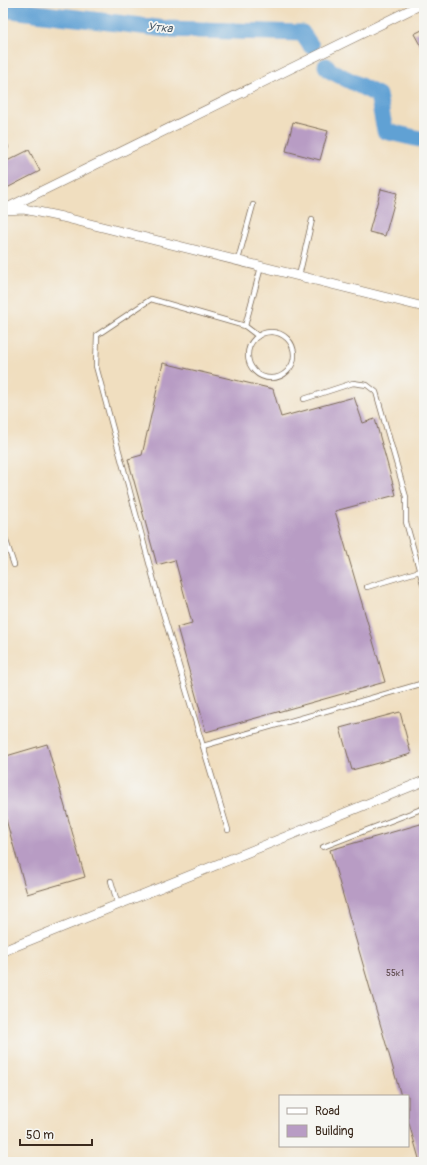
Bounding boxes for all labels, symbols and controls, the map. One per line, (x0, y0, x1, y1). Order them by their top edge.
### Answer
water label: Утка (147, 19, 175, 37)
house number: 55к1 (386, 968, 404, 979)
legend (279, 1095, 409, 1147)
text: Road (315, 1104, 340, 1119)
scale bar (20, 1121, 92, 1147)
text: Building (315, 1124, 354, 1139)
text: 50 m (26, 1128, 54, 1143)

